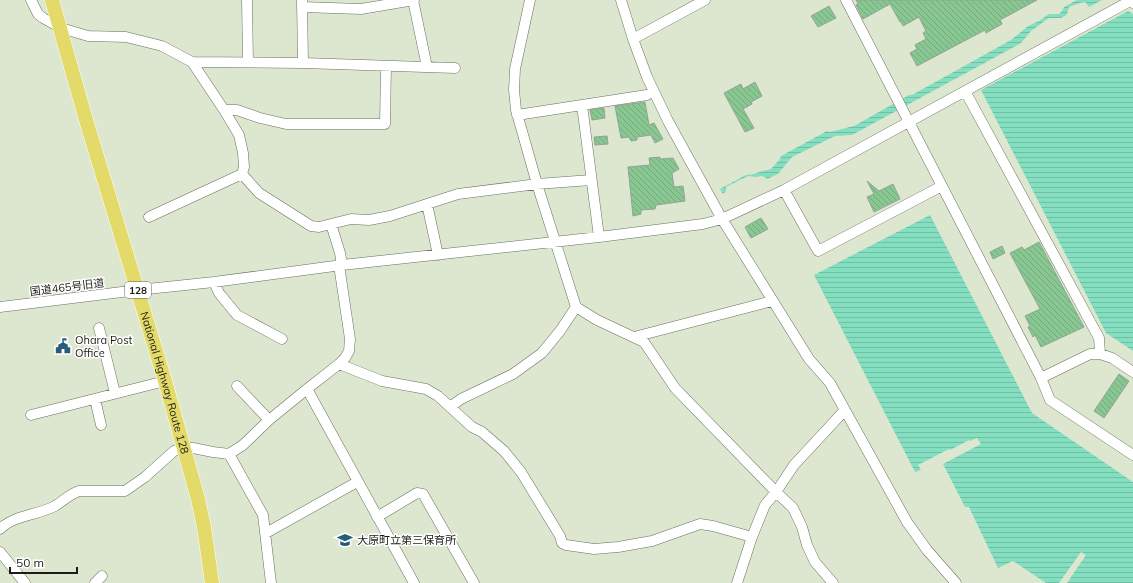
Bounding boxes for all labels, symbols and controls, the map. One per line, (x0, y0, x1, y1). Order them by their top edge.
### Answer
street label: 国道465号旧道 (29, 275, 105, 299)
road number: 128 (125, 282, 151, 298)
street label: National Highway Route 128 (137, 310, 192, 456)
place label: Ohara Post Office (75, 333, 133, 360)
public building icon: Ohara Post Office (54, 337, 72, 355)
school or university icon: 大原町立第三保育所 (336, 531, 354, 549)
place label: 大原町立第三保育所 (357, 533, 457, 547)
scale bar (10, 549, 77, 575)
text: 50 m (16, 555, 44, 570)

